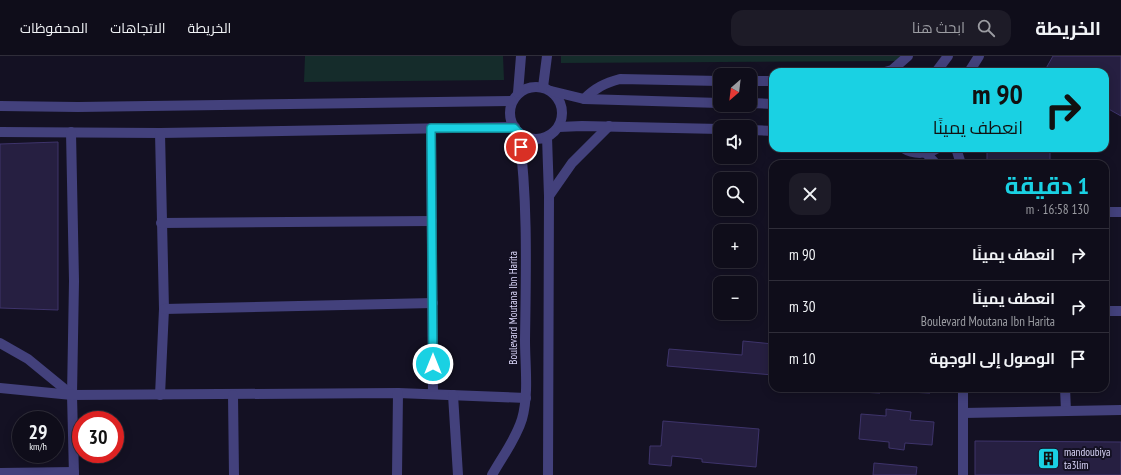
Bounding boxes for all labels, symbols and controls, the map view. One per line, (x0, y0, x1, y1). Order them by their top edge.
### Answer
search box (731, 10, 1011, 46)
text: الخريطة (1035, 16, 1101, 40)
icon: search (975, 17, 997, 39)
text: ابحث هنا (912, 18, 965, 37)
text: المحفوظات (20, 19, 88, 37)
text: الاتجاهات (110, 19, 166, 37)
text: الخريطة (188, 19, 231, 37)
north arrow (713, 68, 757, 112)
map controls (713, 68, 757, 320)
text: 90 m (972, 75, 1023, 112)
icon: right (1037, 84, 1089, 136)
text: انعطف يمينًا (933, 116, 1023, 139)
button: sound (713, 120, 757, 164)
pin (504, 130, 538, 164)
icon: arrive (510, 136, 532, 158)
text: 1 دقيقة (1005, 170, 1089, 201)
button: search (713, 172, 757, 216)
button: close (789, 173, 831, 215)
text: 130 m · 16:58 (1026, 201, 1089, 218)
button: + (713, 224, 757, 268)
icon: right (1067, 244, 1089, 266)
text: 90 m (789, 245, 815, 264)
text: انعطف يمينًا (972, 245, 1055, 264)
street label: Boulevard Moutana Ibn Harita (506, 251, 520, 365)
button: − (713, 276, 757, 320)
text: انعطف يمينًا (972, 289, 1055, 308)
icon: right (1067, 296, 1089, 318)
text: 30 m (789, 297, 815, 316)
text: Boulevard Moutana Ibn Harita (921, 313, 1055, 330)
position arrow (412, 343, 454, 385)
icon: arrive (1067, 348, 1089, 370)
text: 10 m (789, 349, 815, 368)
text: الوصول إلى الوجهة (929, 349, 1055, 368)
speed limit sign: 30 (72, 411, 124, 463)
text: 29 (28, 419, 48, 445)
text: km/h (29, 440, 47, 453)
building icon: mandoubiya ta3lim (1035, 445, 1061, 471)
place label: mandoubiya ta3lim (1064, 445, 1110, 472)

